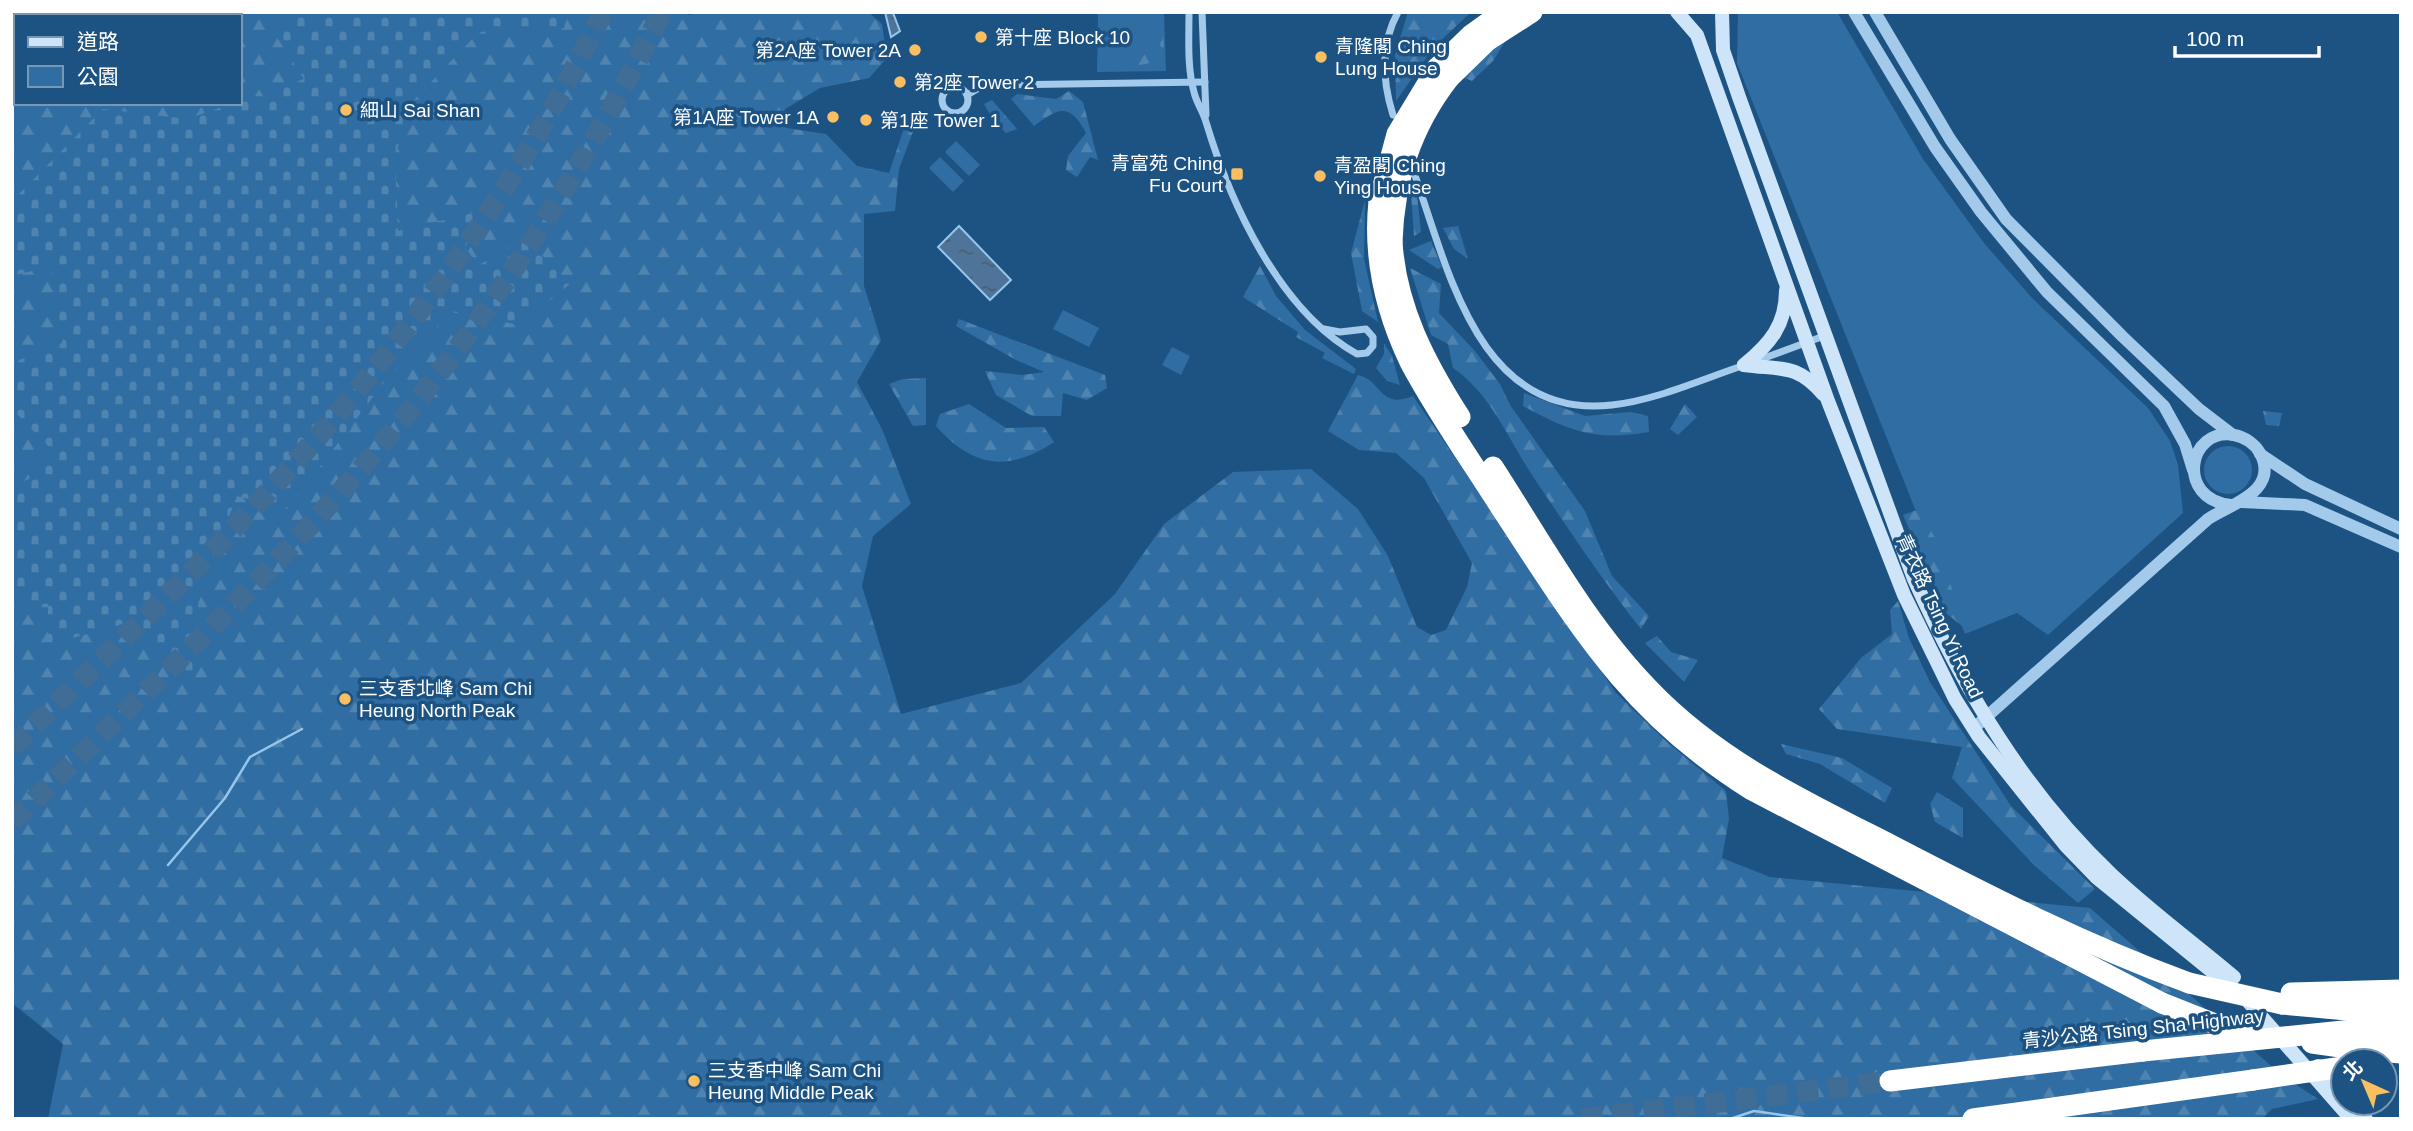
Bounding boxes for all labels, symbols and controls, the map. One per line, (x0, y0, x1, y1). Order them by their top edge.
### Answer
legend (14, 14, 242, 105)
scale bar (2175, 14, 2318, 58)
place label: 第十座 Block 10 (995, 27, 1130, 48)
text: 100 m (2186, 27, 2244, 50)
marker: 第十座 Block 10 (973, 29, 989, 45)
text: 道路 (77, 30, 119, 53)
place label: 青隆閣 Ching Lung House (1335, 36, 1447, 79)
place label: 第2A座 Tower 2A (755, 40, 901, 61)
marker: 第2A座 Tower 2A (907, 42, 923, 58)
marker: 青隆閣 Ching Lung House (1313, 49, 1329, 65)
text: 公園 (77, 65, 119, 88)
place label: 第2座 Tower 2 (914, 72, 1034, 93)
marker: 第2座 Tower 2 (892, 74, 908, 90)
place label: 細山 Sai Shan (360, 100, 480, 121)
marker: 細山 Sai Shan (338, 102, 354, 118)
place label: 第1A座 Tower 1A (673, 107, 819, 128)
marker: 第1A座 Tower 1A (825, 109, 841, 125)
place label: 第1座 Tower 1 (880, 110, 1000, 131)
marker: 第1座 Tower 1 (858, 112, 874, 128)
place label: 青富苑 Ching Fu Court (1111, 153, 1224, 196)
place label: 青盈閣 Ching Ying House (1334, 155, 1446, 198)
marker: 青富苑 Ching Fu Court (1229, 166, 1245, 182)
marker: 青盈閣 Ching Ying House (1312, 168, 1328, 184)
street label: 青衣路 Tsing Yi Road (1892, 531, 1987, 702)
place label: 三支香北峰 Sam Chi Heung North Peak (359, 678, 532, 721)
marker: 三支香北峰 Sam Chi Heung North Peak (337, 691, 353, 707)
street label: 青沙公路 Tsing Sha Highway (2021, 1005, 2265, 1052)
north arrow (2329, 1047, 2399, 1117)
text: 北 (2338, 1056, 2367, 1084)
place label: 三支香中峰 Sam Chi Heung Middle Peak (708, 1060, 881, 1103)
marker: 三支香中峰 Sam Chi Heung Middle Peak (686, 1073, 702, 1089)

